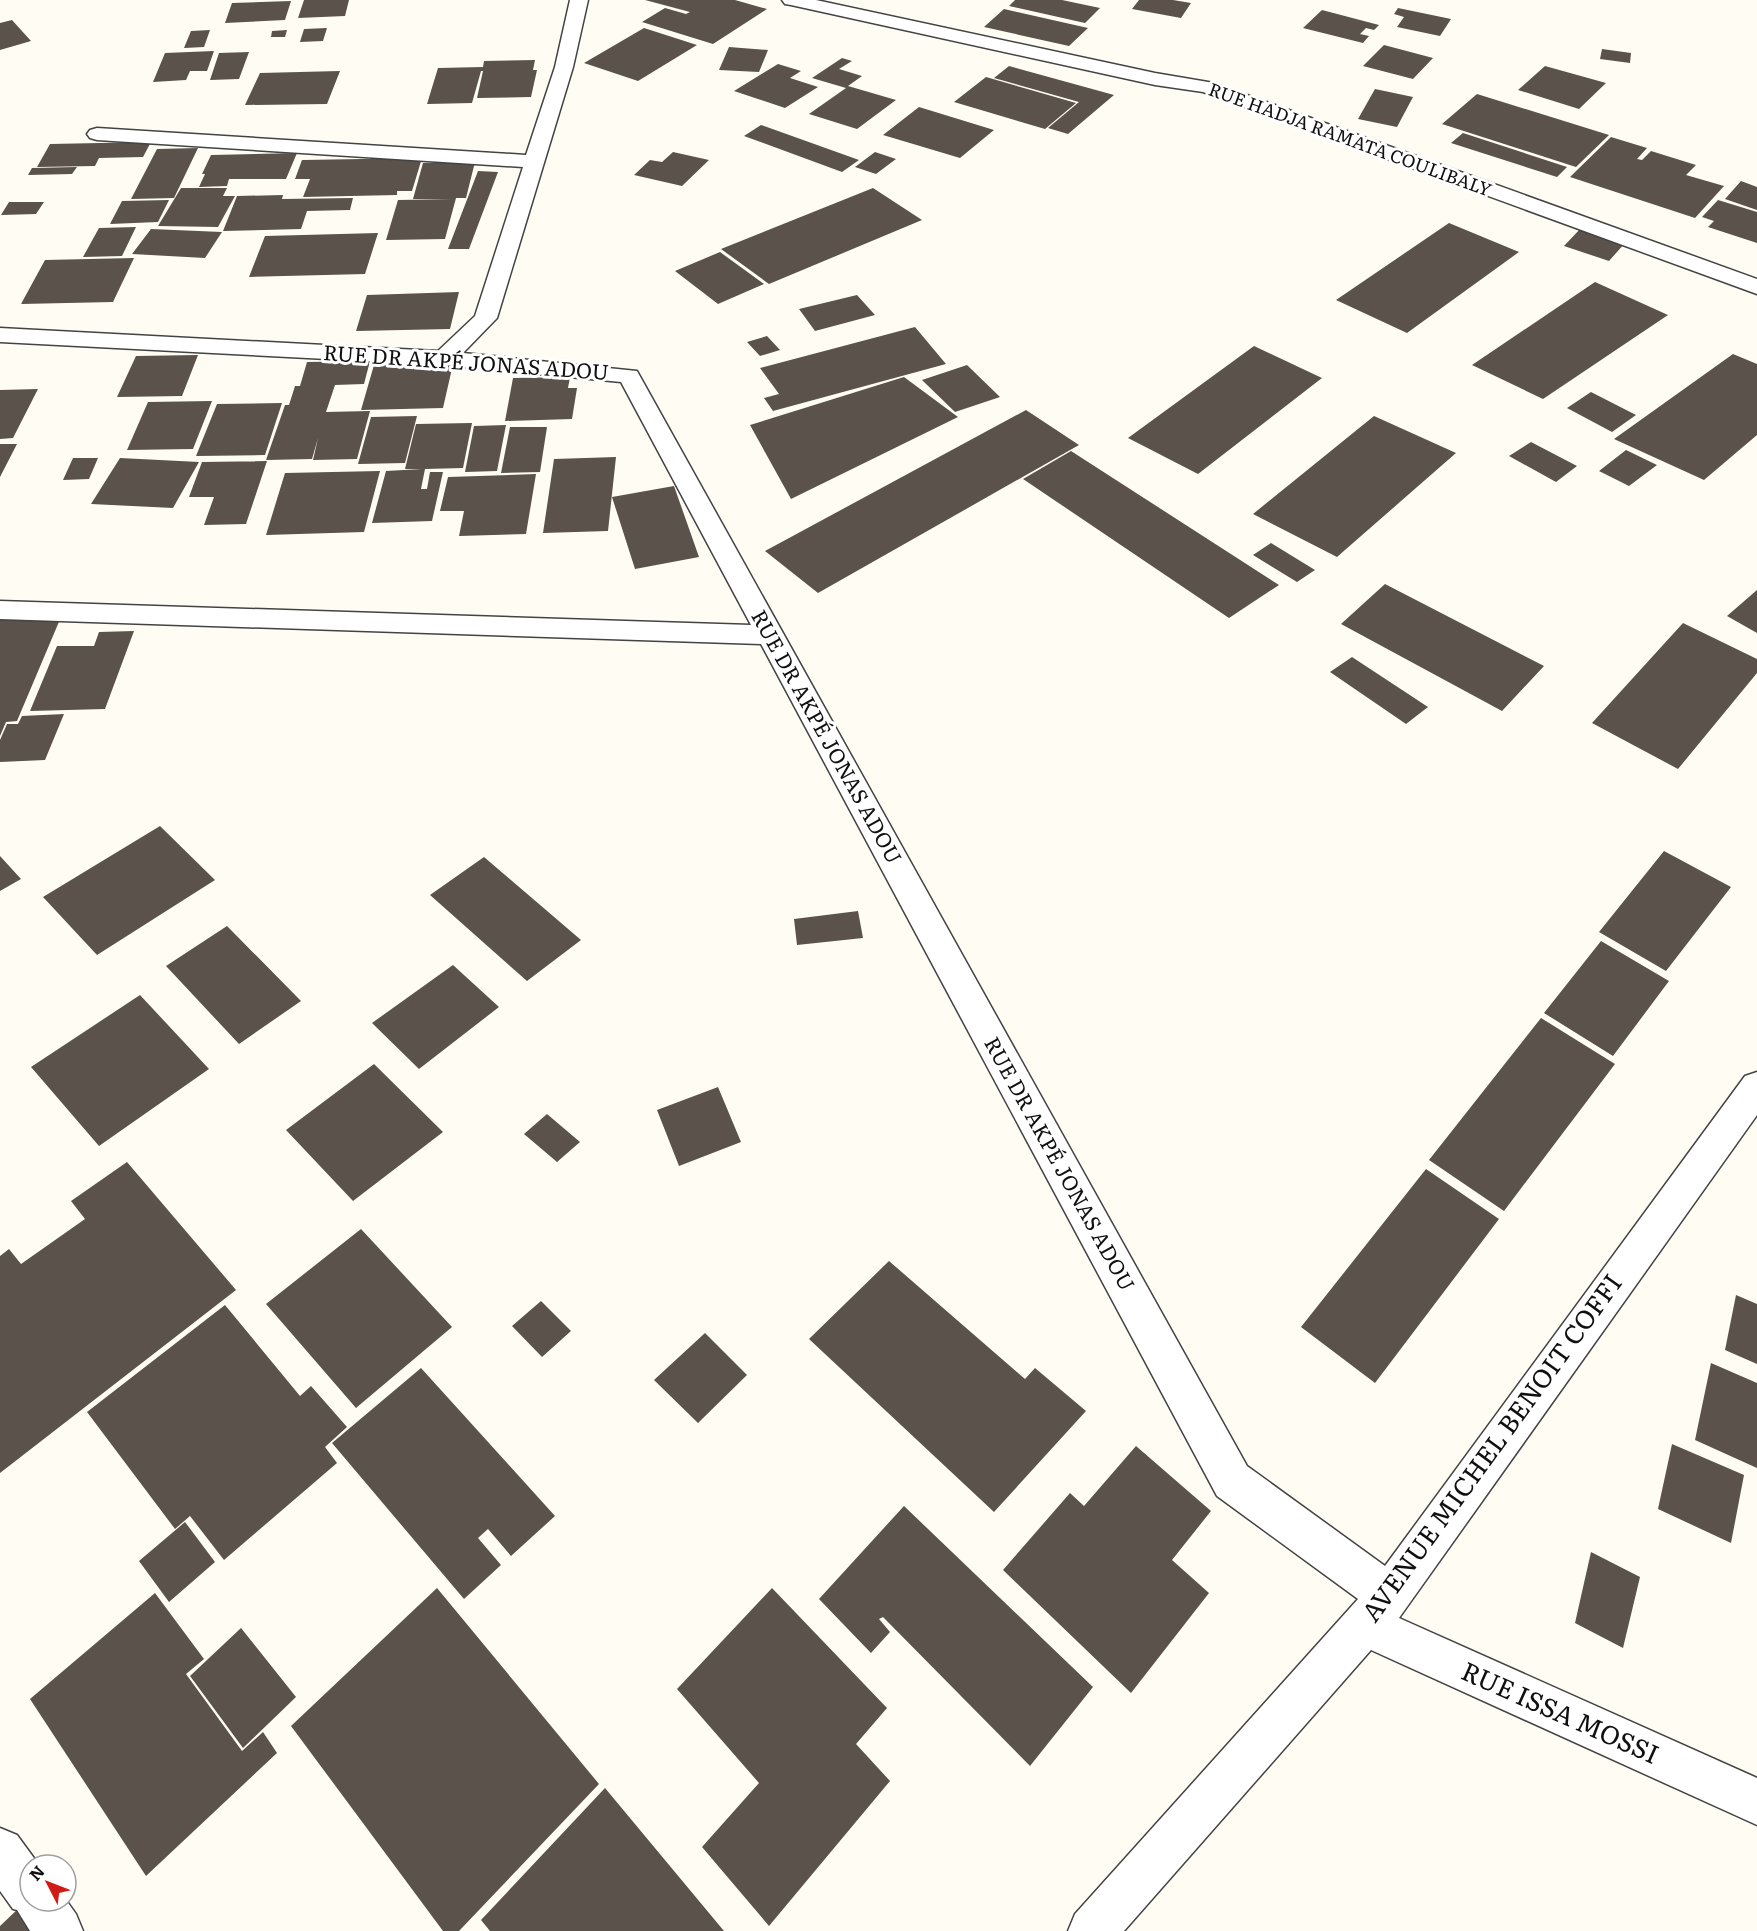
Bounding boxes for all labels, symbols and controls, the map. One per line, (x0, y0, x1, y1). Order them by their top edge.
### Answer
street label: RUE HADJA RAMATA COULIBALY (1205, 75, 1496, 203)
street label: RUE DR AKPÉ JONAS ADOU (322, 335, 610, 386)
street label: RUE DR AKPÉ JONAS ADOU (745, 603, 911, 869)
street label: RUE DR AKPÉ JONAS ADOU (978, 1030, 1144, 1296)
street label: AVENUE MICHEL BENOIT COFFI (1350, 1264, 1630, 1629)
street label: RUE ISSA MOSSI (1456, 1650, 1666, 1772)
north arrow (18, 1853, 78, 1913)
text: N (23, 1859, 50, 1885)

